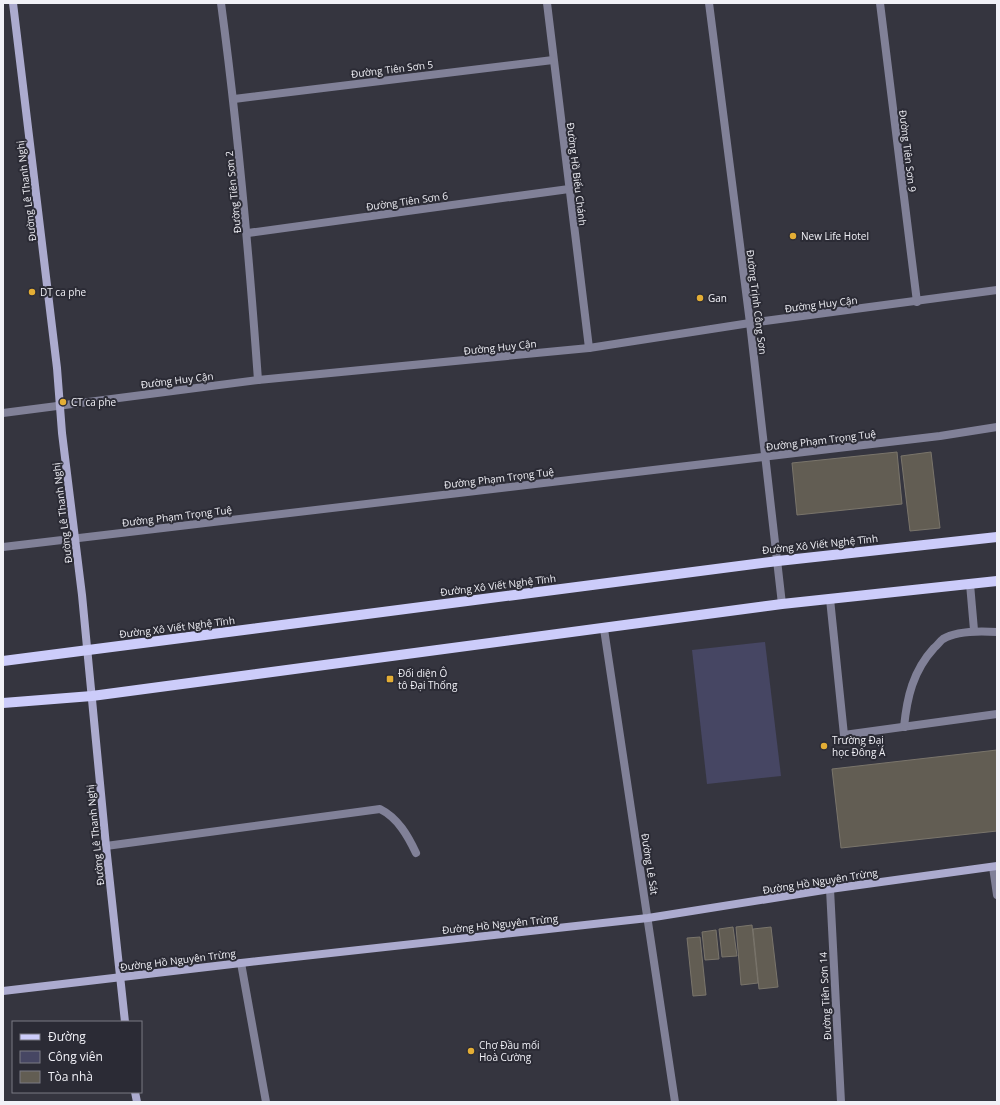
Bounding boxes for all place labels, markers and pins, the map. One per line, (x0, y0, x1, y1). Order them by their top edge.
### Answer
place label: New Life Hotel (801, 229, 869, 243)
marker: New Life Hotel (788, 231, 798, 241)
place label: DT ca phe (40, 285, 87, 299)
marker: DT ca phe (27, 287, 37, 297)
place label: Gan (708, 291, 727, 305)
marker: Gan (695, 293, 705, 303)
place label: CT ca phe (71, 395, 117, 409)
marker: CT ca phe (58, 397, 68, 407)
place label: Đối diện Ô tô Đại Thống (398, 666, 458, 692)
marker: Đối diện Ô tô Đại Thống (385, 674, 395, 684)
place label: Trường Đại học Đông Á (832, 733, 886, 759)
marker: Trường Đại học Đông Á (819, 741, 829, 751)
place label: Chợ Đầu mối Hoà Cường (479, 1038, 539, 1064)
marker: Chợ Đầu mối Hoà Cường (466, 1046, 476, 1056)

